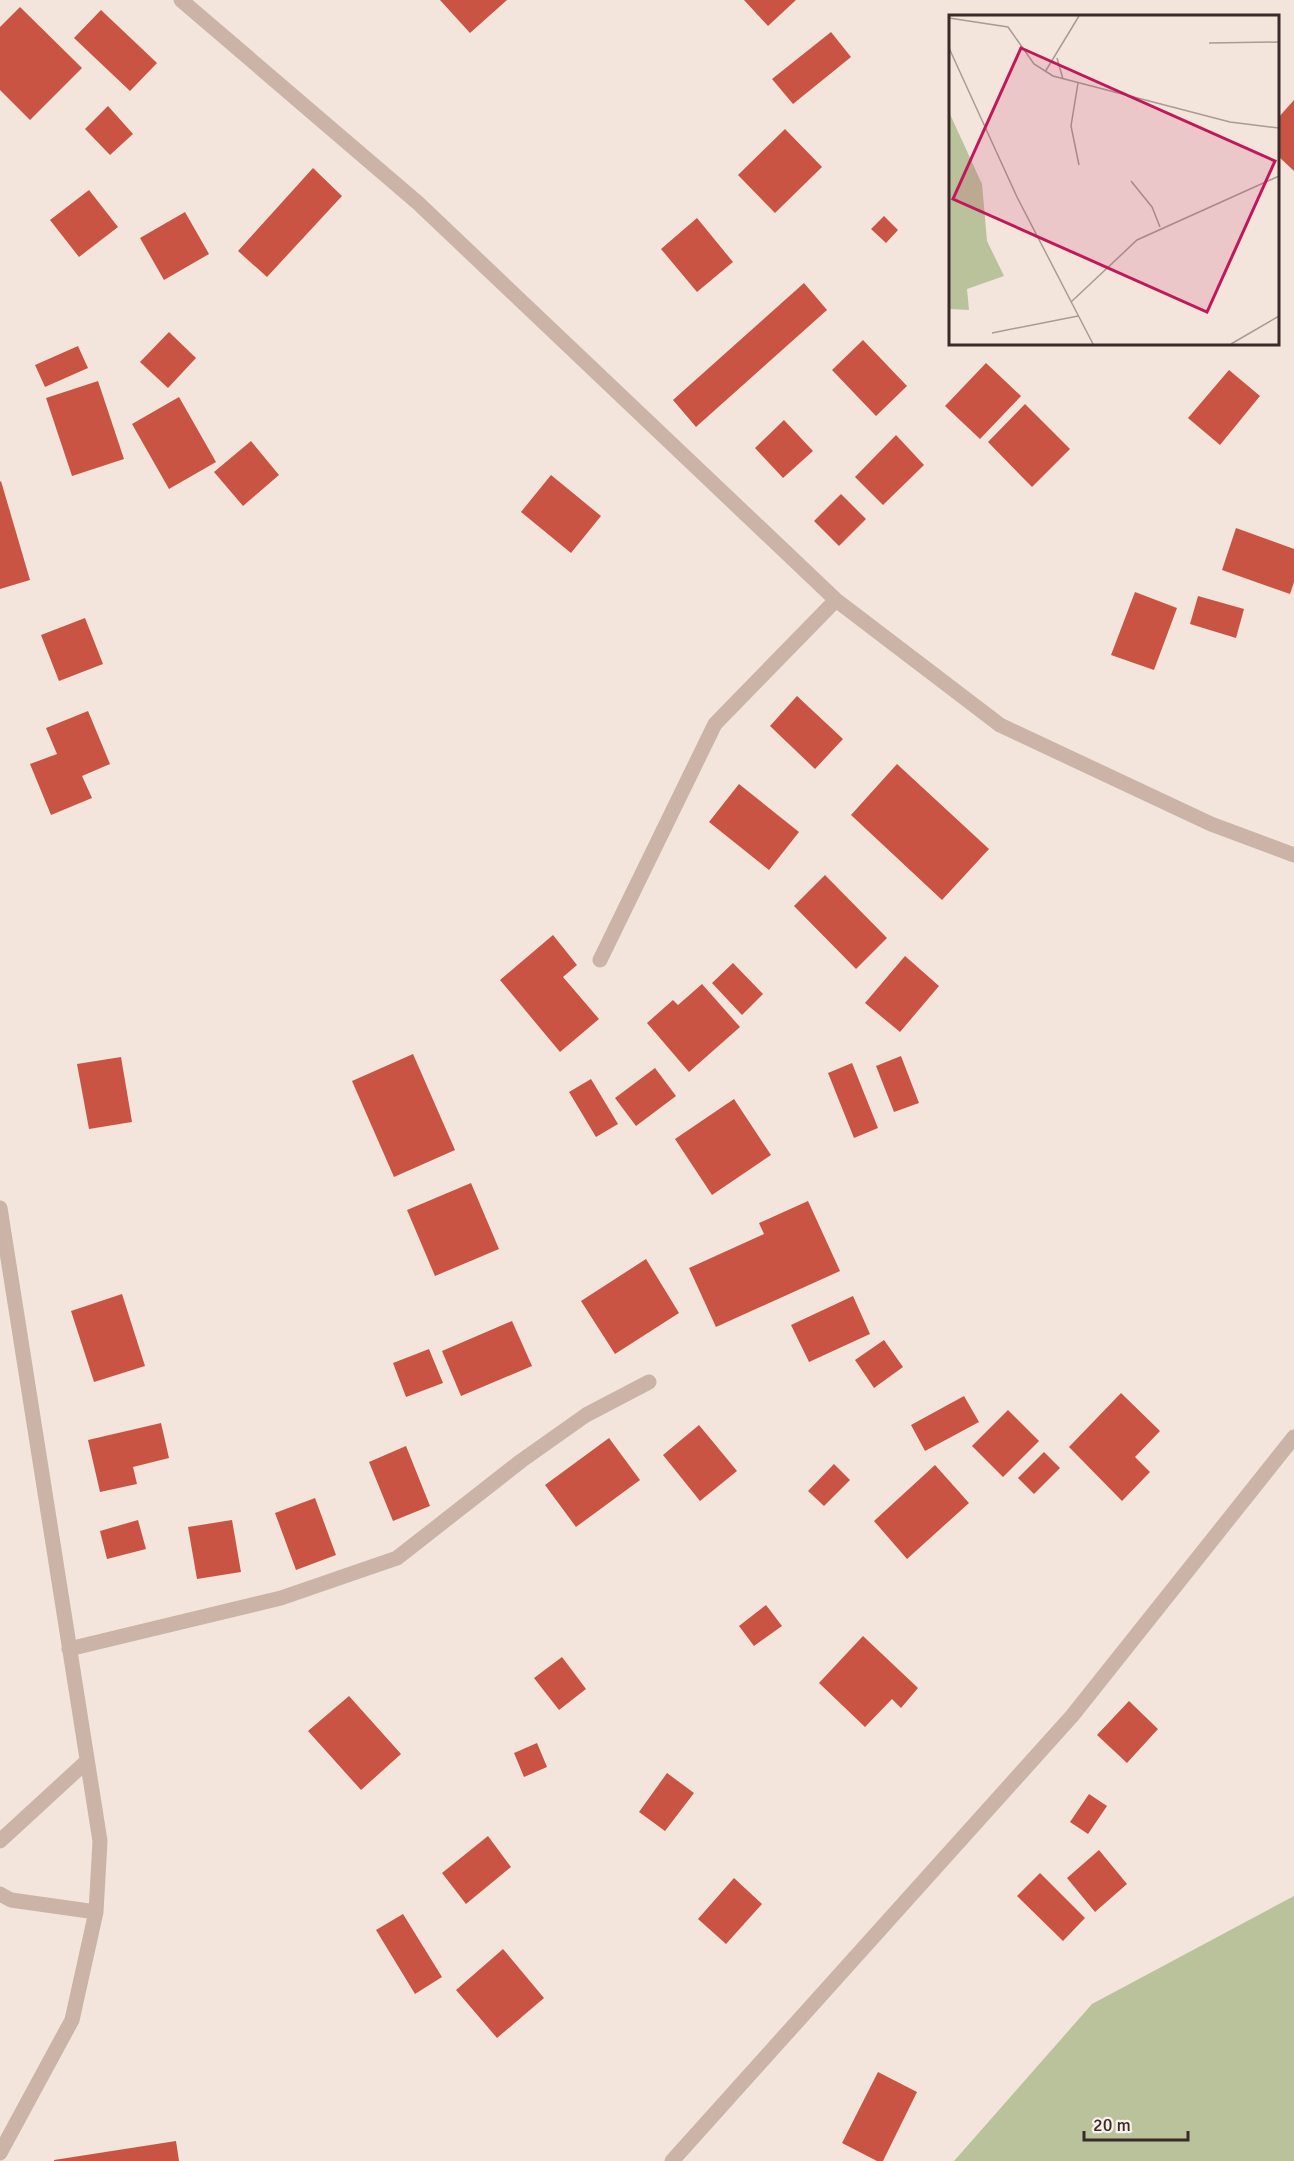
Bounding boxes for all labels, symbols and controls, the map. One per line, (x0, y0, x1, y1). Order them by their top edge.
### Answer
inset map (949, 15, 1279, 345)
scale bar (1084, 2104, 1188, 2142)
text: 20 m (1093, 2114, 1131, 2136)

